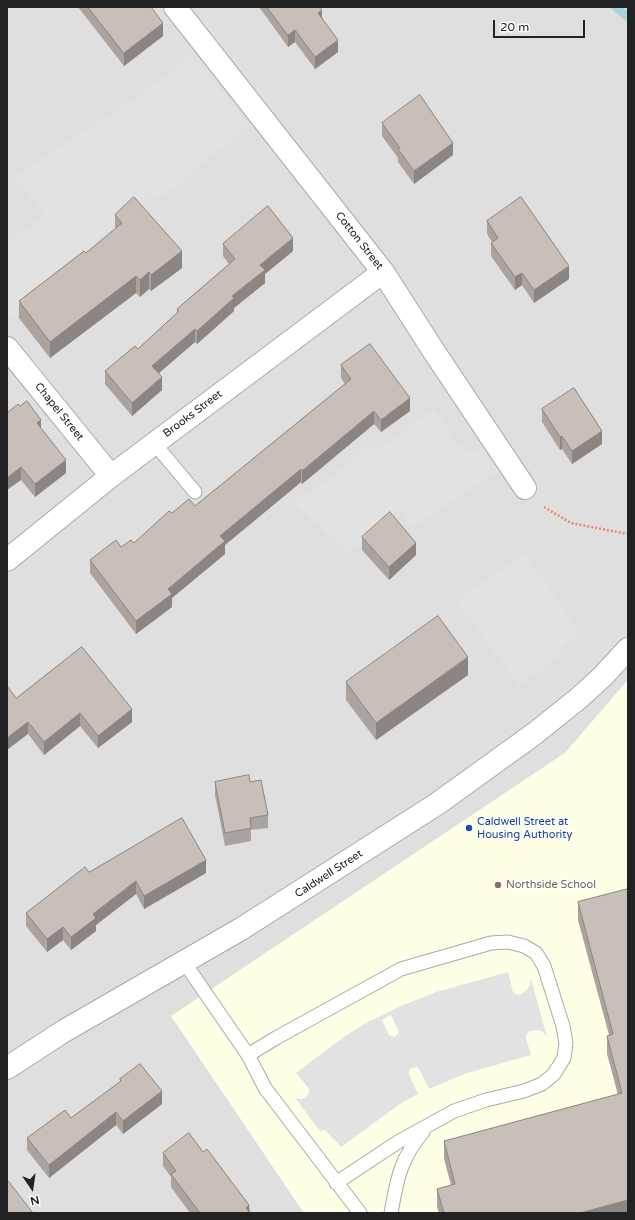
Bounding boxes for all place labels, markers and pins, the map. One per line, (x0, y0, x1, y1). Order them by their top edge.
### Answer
place label: Caldwell Street at Housing Authority (477, 815, 572, 841)
marker: Caldwell Street at Housing Authority (464, 823, 474, 833)
place label: Northside School (506, 878, 596, 892)
marker: Northside School (493, 880, 503, 890)

